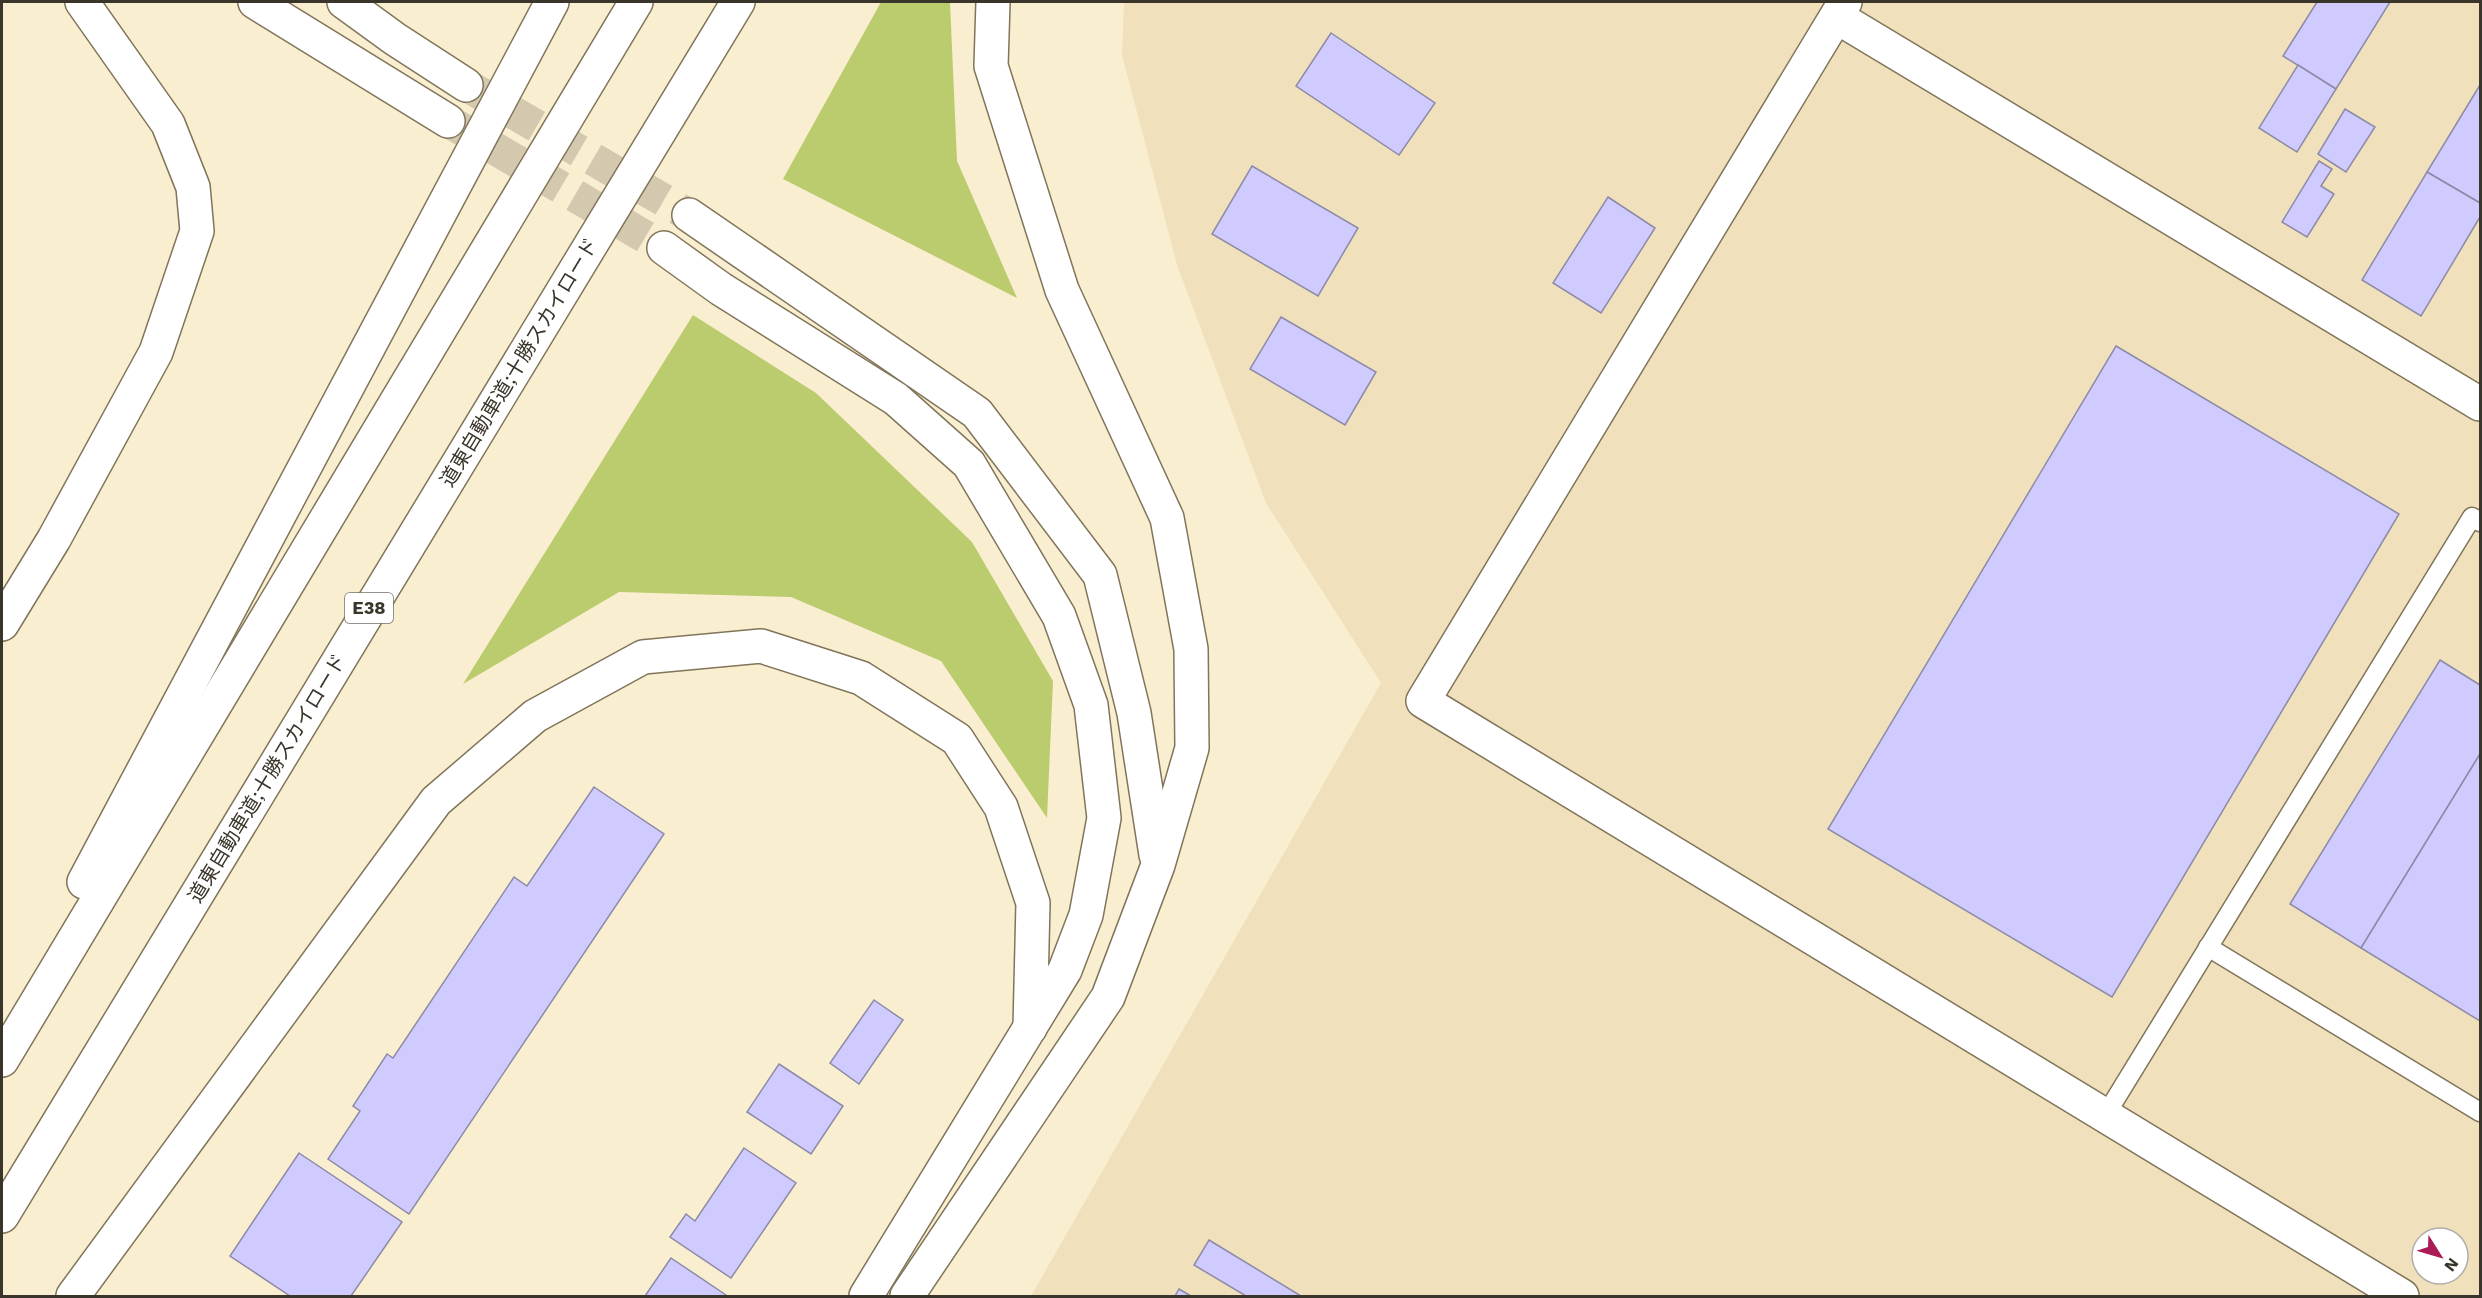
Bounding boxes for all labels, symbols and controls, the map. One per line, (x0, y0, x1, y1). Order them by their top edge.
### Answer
street label: 道東自動車道;十勝スカイロード (435, 233, 603, 491)
road number: E38 (345, 593, 393, 623)
street label: 道東自動車道;十勝スカイロード (183, 649, 351, 907)
north arrow (2410, 1226, 2470, 1286)
text: N (2440, 1254, 2463, 1275)

